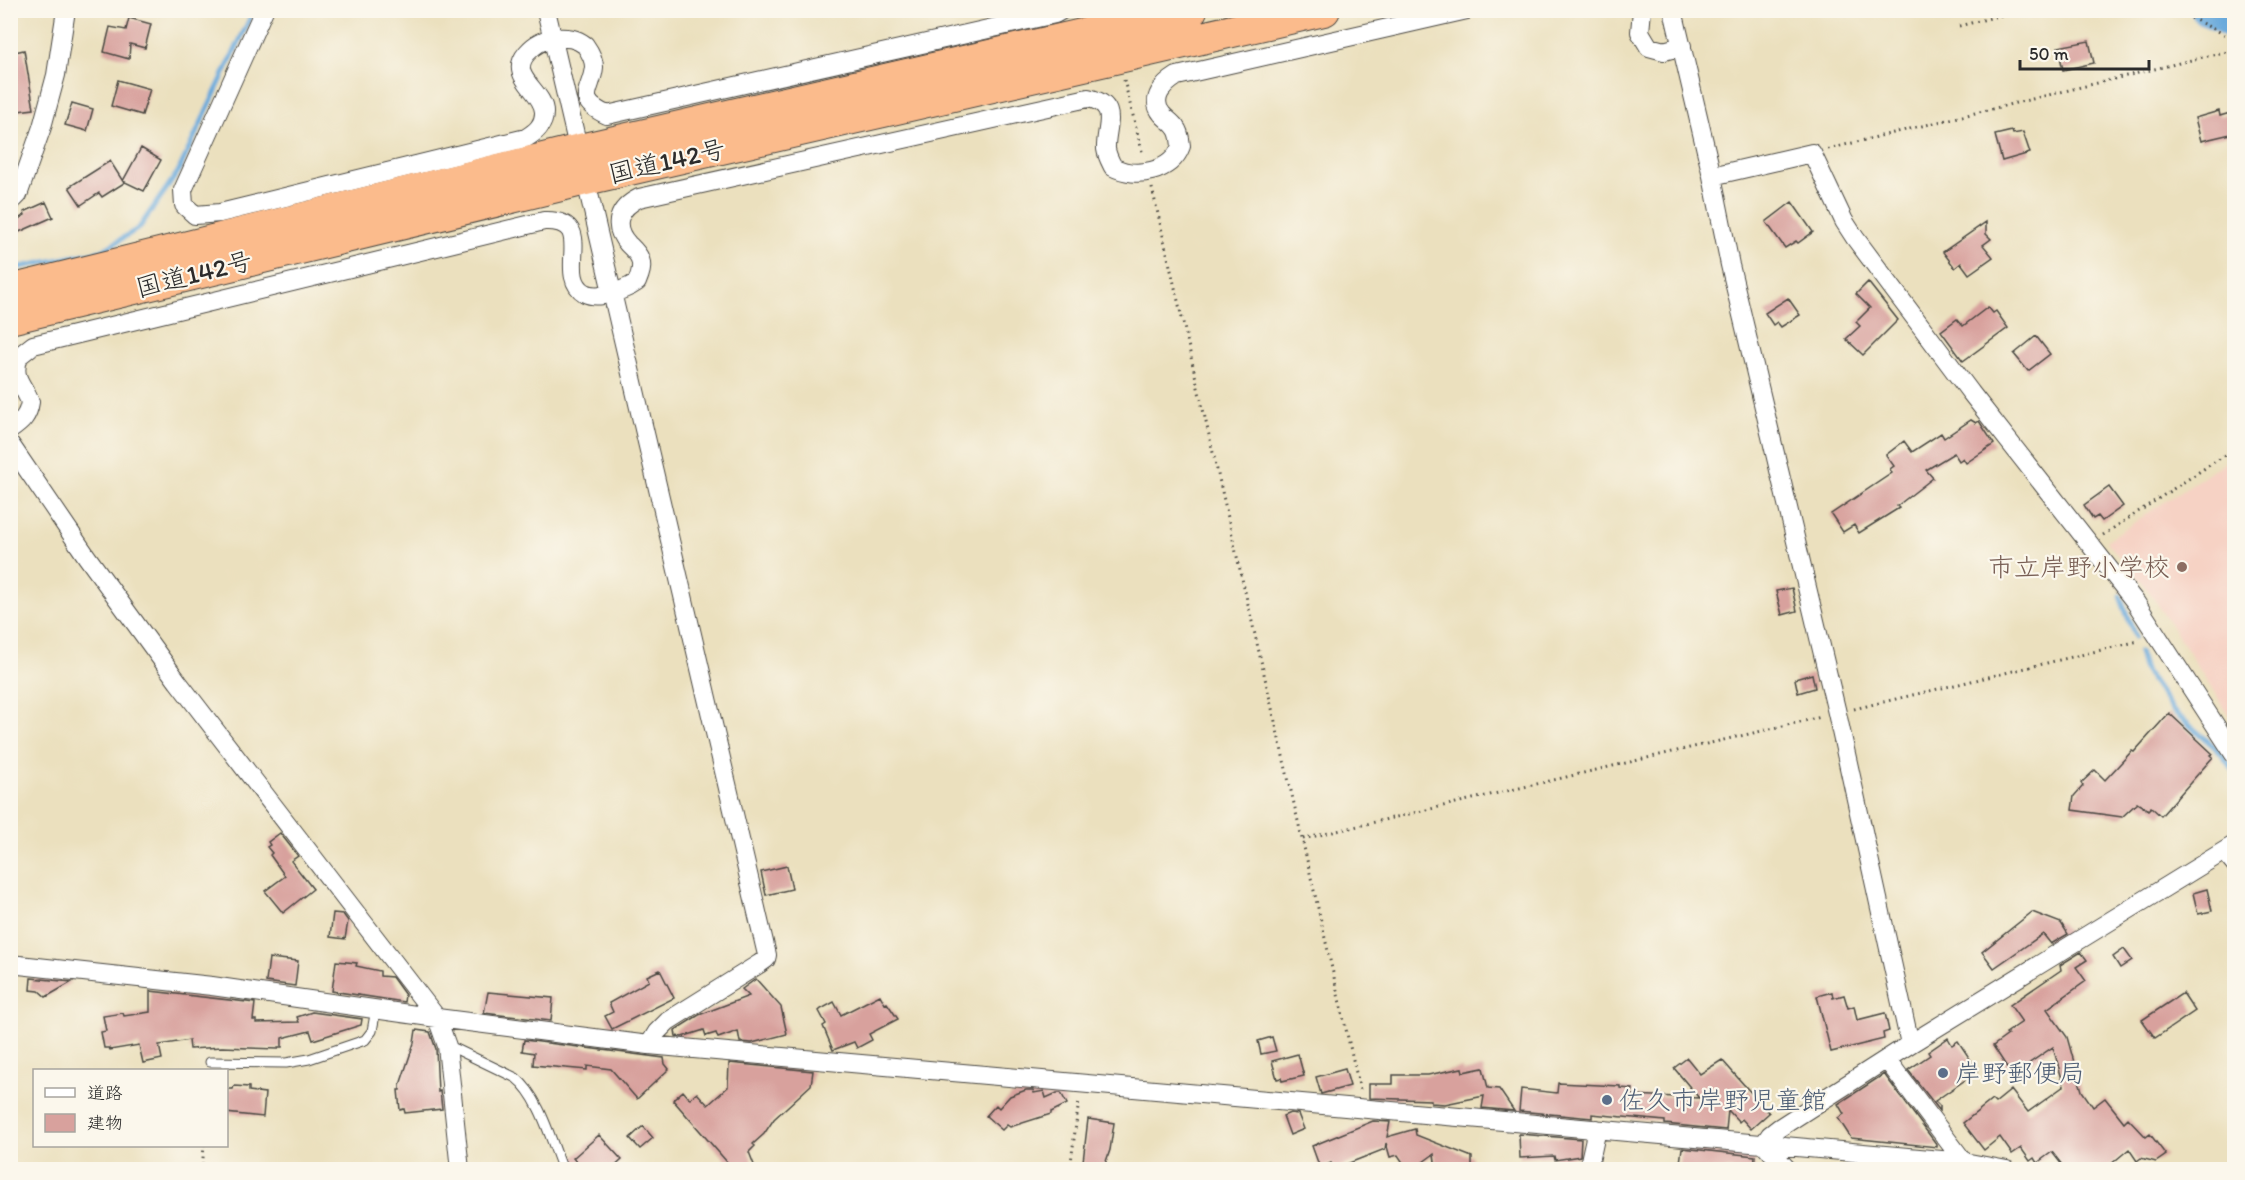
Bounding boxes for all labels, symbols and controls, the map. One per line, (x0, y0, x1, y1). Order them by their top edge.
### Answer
scale bar (2020, 33, 2149, 71)
text: 50 m (2029, 43, 2069, 65)
street label: 国道142号 (605, 132, 729, 190)
street label: 国道142号 (132, 244, 256, 304)
place label: 市立岸野小学校 (1988, 551, 2170, 583)
marker: 市立岸野小学校 (2175, 560, 2189, 574)
place label: 岸野郵便局 (1955, 1057, 2085, 1089)
marker: 岸野郵便局 (1936, 1066, 1950, 1080)
legend (33, 1069, 228, 1147)
text: 道路 (87, 1082, 123, 1104)
place label: 佐久市岸野児童館 (1619, 1084, 1827, 1116)
marker: 佐久市岸野児童館 (1600, 1093, 1614, 1107)
text: 建物 (87, 1112, 123, 1134)

